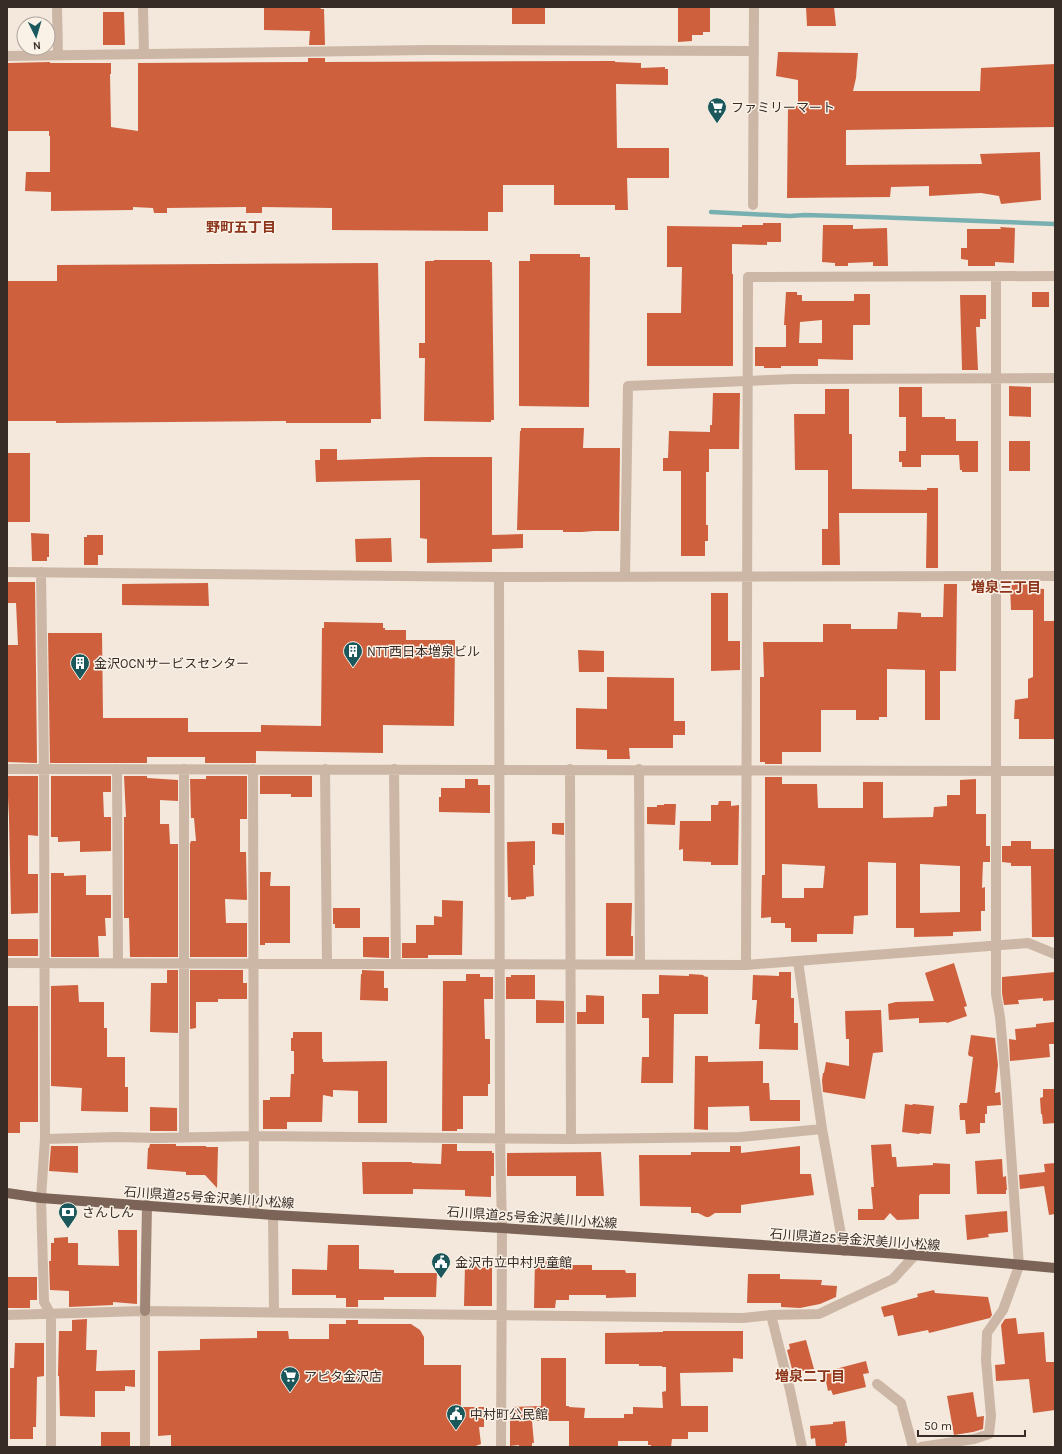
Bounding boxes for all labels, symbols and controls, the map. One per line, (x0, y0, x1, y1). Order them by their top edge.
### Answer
north arrow (16, 16, 56, 56)
text: N (32, 39, 41, 52)
supermarket icon: ファミリーマート (706, 96, 728, 124)
place label: ファミリーマート (731, 100, 835, 115)
district label: 野町五丁目 (206, 219, 276, 236)
district label: 増泉三丁目 (971, 579, 1041, 596)
building icon: NTT西日本増泉ビル (342, 640, 364, 668)
place label: NTT西日本増泉ビル (367, 644, 480, 659)
building icon: 金沢OCNサービスセンター (69, 652, 91, 680)
place label: 金沢OCNサービスセンター (94, 656, 249, 671)
street label: 石川県道25号金沢美川小松線 (123, 1184, 295, 1211)
bank icon: さんしん (57, 1201, 79, 1229)
street label: 石川県道25号金沢美川小松線 (446, 1204, 618, 1231)
place label: さんしん (82, 1205, 134, 1220)
street label: 石川県道25号金沢美川小松線 (769, 1226, 941, 1253)
public building icon: 金沢市立中村児童館 (430, 1251, 452, 1279)
place label: 金沢市立中村児童館 (455, 1255, 572, 1270)
supermarket icon: アピタ金沢店 (279, 1365, 301, 1393)
district label: 増泉二丁目 (775, 1368, 845, 1385)
place label: アピタ金沢店 (304, 1369, 382, 1384)
public building icon: 中村町公民館 (445, 1403, 467, 1431)
place label: 中村町公民館 (470, 1407, 548, 1422)
scale bar (918, 1412, 1025, 1438)
text: 50 m (924, 1419, 952, 1433)

